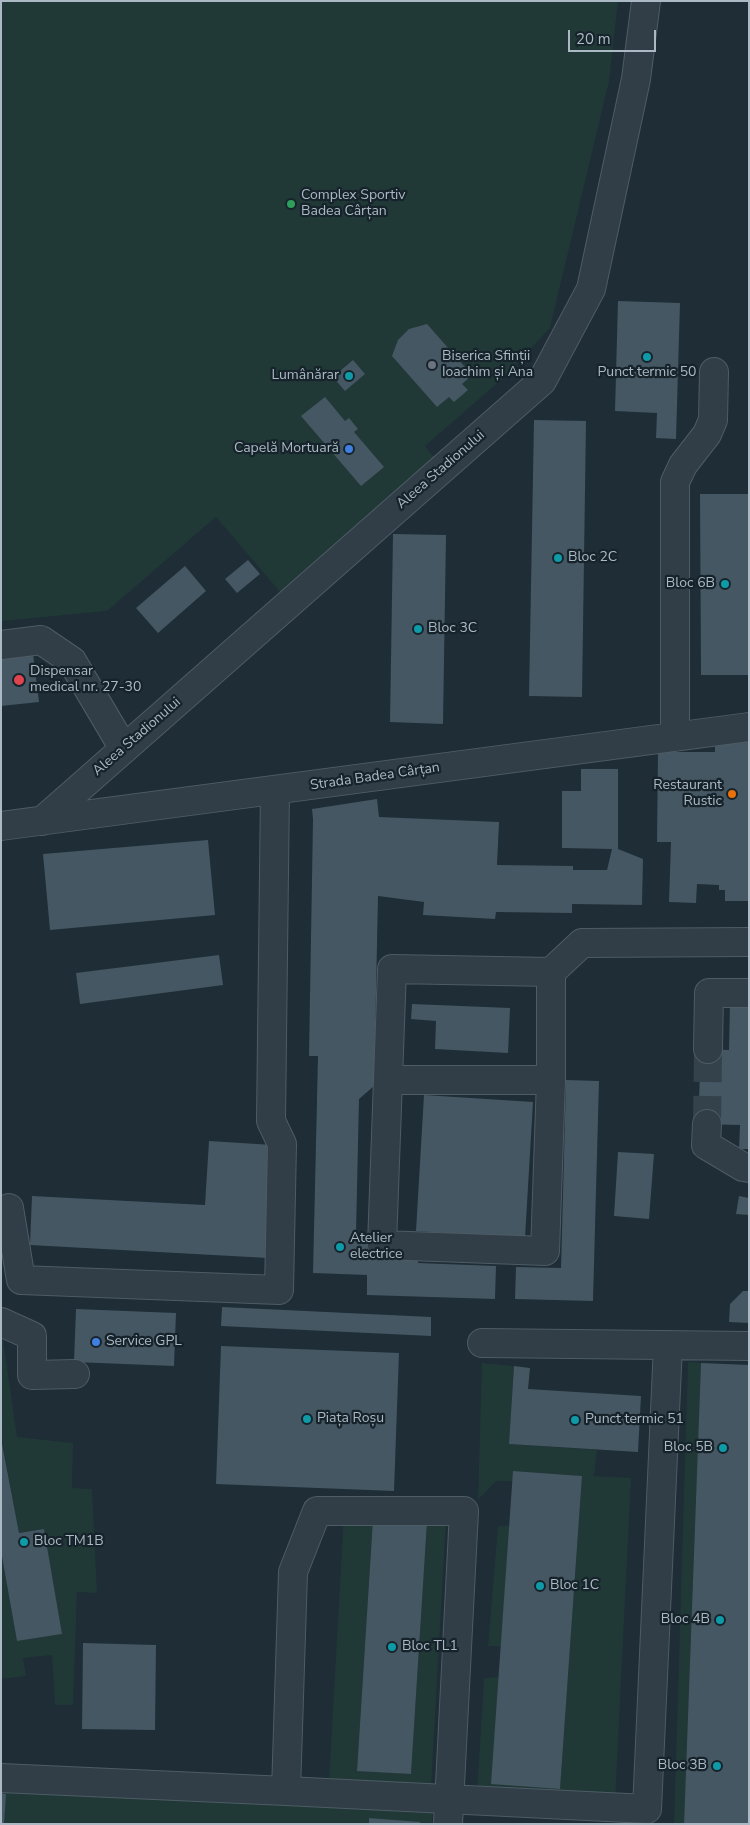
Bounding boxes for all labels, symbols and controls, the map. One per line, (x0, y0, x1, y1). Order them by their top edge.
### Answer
scale bar (570, 20, 658, 52)
text: 20 m (576, 29, 611, 49)
place label: Complex Sportiv Badea Cârțan (301, 188, 406, 220)
marker: Complex Sportiv Badea Cârțan (285, 198, 297, 210)
place label: Biserica Sfinții Ioachim și Ana (442, 349, 533, 382)
marker: Punct termic 50 (641, 351, 653, 363)
marker: Biserica Sfinții Ioachim și Ana (426, 359, 438, 371)
place label: Punct termic 50 (598, 365, 696, 381)
place label: Lumânărar (272, 368, 339, 384)
marker: Lumânărar (343, 370, 355, 382)
street label: Aleea Stadionului (393, 427, 489, 513)
place label: Capelă Mortuară (234, 441, 339, 457)
marker: Capelă Mortuară (343, 443, 355, 455)
place label: Bloc 2C (568, 550, 617, 566)
marker: Bloc 2C (552, 552, 564, 564)
place label: Bloc 6B (666, 576, 715, 592)
marker: Bloc 6B (719, 578, 731, 590)
place label: Bloc 3C (428, 621, 477, 637)
marker: Bloc 3C (412, 623, 424, 635)
place label: Dispensar medical nr. 27-30 (30, 664, 141, 696)
marker: Dispensar medical nr. 27-30 (12, 673, 26, 687)
street label: Aleea Stadionului (89, 694, 185, 780)
street label: Strada Badea Cârțan (309, 760, 441, 794)
place label: Restaurant Rustic (653, 778, 722, 810)
marker: Restaurant Rustic (726, 788, 738, 800)
place label: Atelier electrice (350, 1231, 402, 1264)
marker: Atelier electrice (334, 1241, 346, 1253)
place label: Service GPL (106, 1334, 182, 1350)
marker: Service GPL (90, 1336, 102, 1348)
place label: Piața Roșu (317, 1411, 384, 1427)
place label: Punct termic 51 (585, 1412, 684, 1428)
marker: Piața Roșu (301, 1413, 313, 1425)
marker: Punct termic 51 (569, 1414, 581, 1426)
place label: Bloc 5B (664, 1440, 713, 1456)
marker: Bloc 5B (717, 1442, 729, 1454)
place label: Bloc TM1B (34, 1534, 104, 1550)
marker: Bloc TM1B (18, 1536, 30, 1548)
place label: Bloc 1C (550, 1578, 599, 1594)
marker: Bloc 1C (534, 1580, 546, 1592)
place label: Bloc 4B (661, 1612, 710, 1628)
marker: Bloc 4B (714, 1614, 726, 1626)
place label: Bloc TL1 (402, 1639, 458, 1655)
marker: Bloc TL1 (386, 1641, 398, 1653)
place label: Bloc 3B (658, 1758, 707, 1774)
marker: Bloc 3B (711, 1760, 723, 1772)

